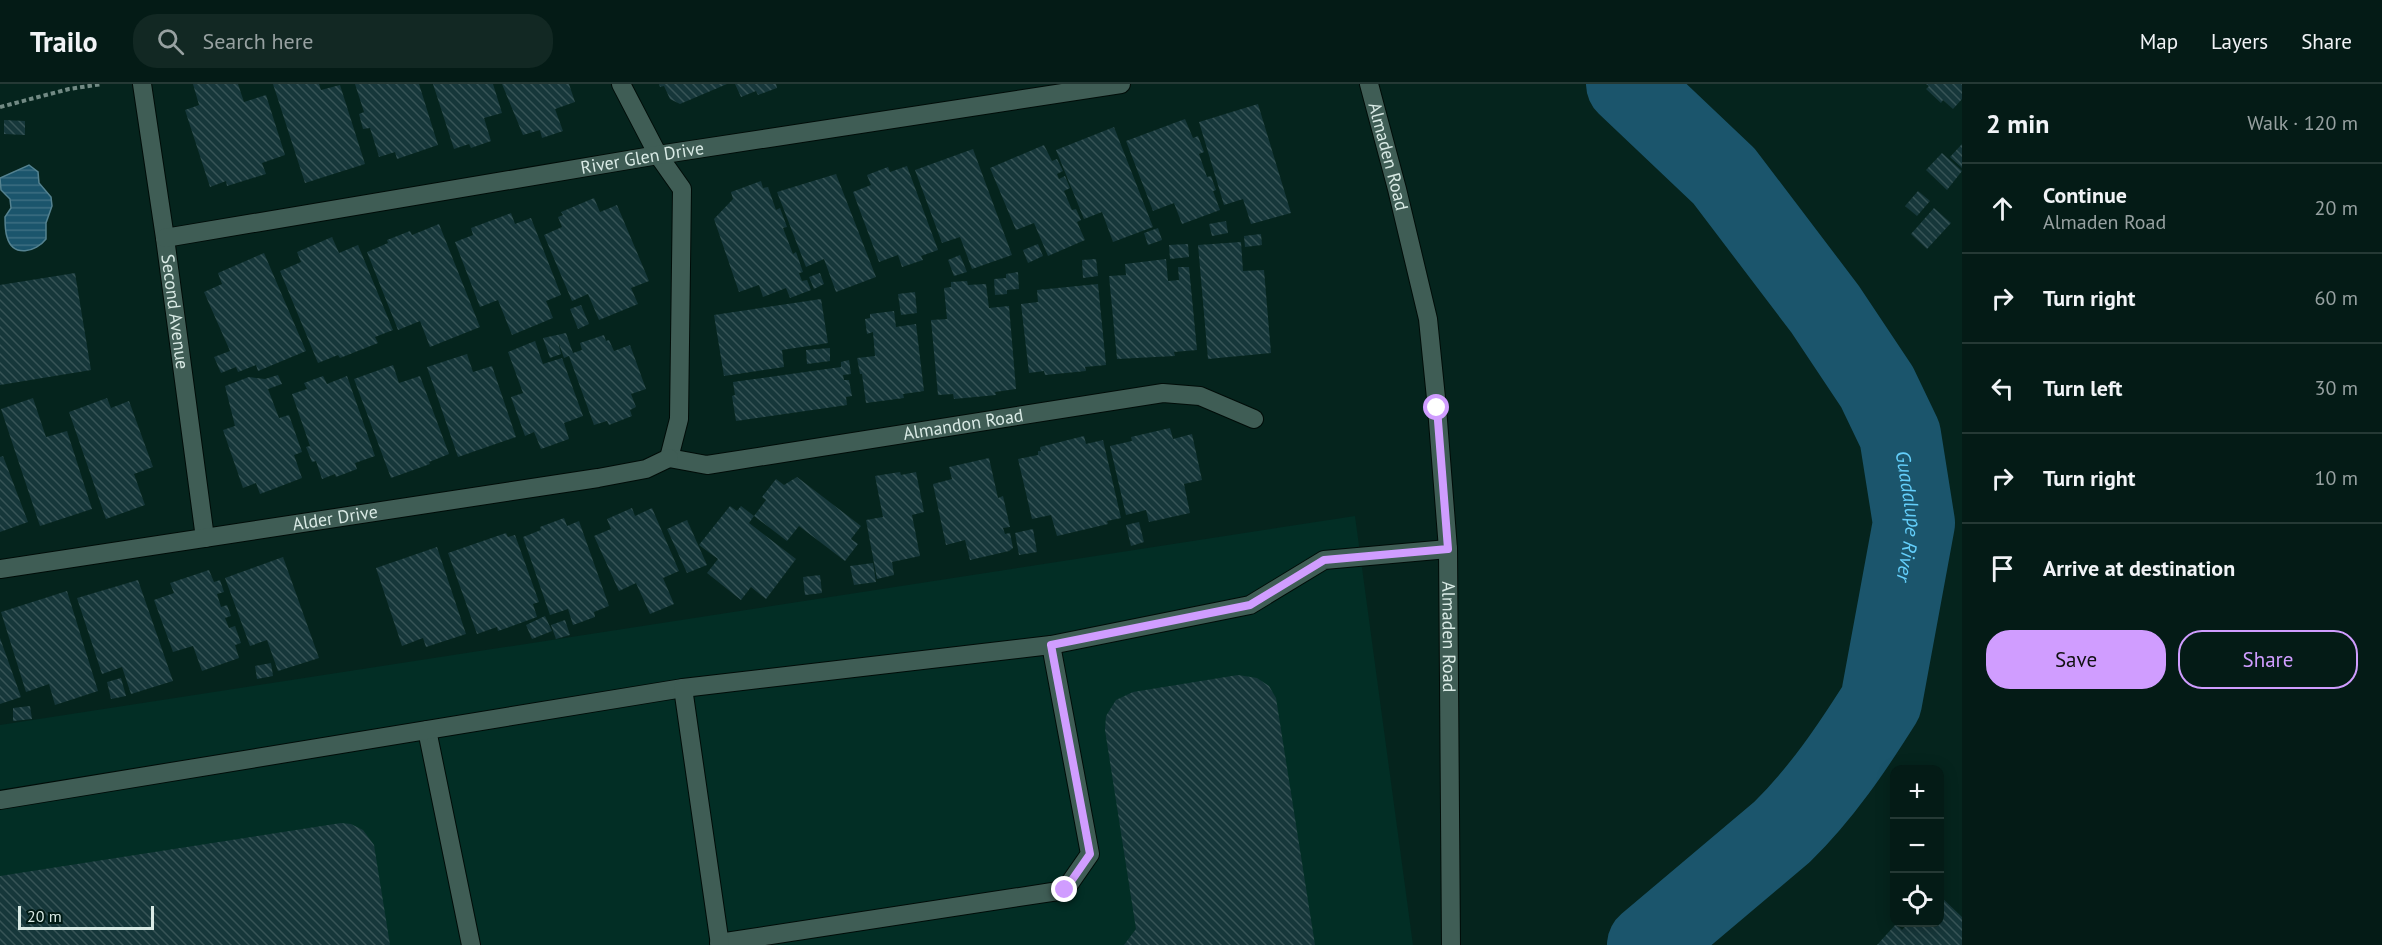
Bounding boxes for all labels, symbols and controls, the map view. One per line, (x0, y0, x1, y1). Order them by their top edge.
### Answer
search box (133, 14, 553, 68)
text: Trailo (30, 23, 97, 60)
icon: search (154, 25, 187, 58)
text: Search here (202, 27, 313, 55)
text: Map (2140, 28, 2178, 55)
text: Layers (2211, 28, 2268, 55)
text: Share (2301, 28, 2352, 55)
street label: Almaden Road (1363, 100, 1414, 213)
text: 2 min (1986, 107, 2049, 140)
text: Walk · 120 m (2247, 110, 2358, 136)
street label: River Glen Drive (579, 136, 706, 179)
text: Continue (2043, 181, 2127, 209)
icon: ahead (1986, 192, 2019, 225)
text: 20 m (2315, 195, 2358, 221)
text: Almaden Road (2043, 209, 2166, 235)
street label: Second Avenue (156, 253, 194, 371)
icon: right (1986, 282, 2019, 315)
text: Turn right (2043, 284, 2135, 312)
text: 60 m (2315, 285, 2358, 311)
icon: left (1986, 372, 2019, 405)
text: Turn left (2043, 374, 2123, 402)
text: 30 m (2315, 375, 2358, 401)
route start (1423, 394, 1449, 420)
street label: Almandon Road (901, 403, 1025, 445)
water label: Guadalupe River (1890, 449, 1928, 585)
icon: right (1986, 462, 2019, 495)
text: Turn right (2043, 464, 2135, 492)
text: 10 m (2315, 465, 2358, 491)
street label: Alder Drive (291, 500, 379, 535)
icon: arrive (1986, 552, 2019, 585)
text: Arrive at destination (2043, 554, 2235, 582)
street label: Almaden Road (1437, 581, 1461, 692)
button: Save (1986, 630, 2166, 689)
button: Share (2178, 630, 2358, 689)
map controls (1890, 765, 1944, 927)
button: + (1890, 765, 1944, 819)
button: − (1890, 819, 1944, 873)
button: locate (1890, 873, 1944, 927)
route end (1051, 876, 1077, 902)
scale bar (18, 903, 154, 930)
text: 20 m (27, 906, 62, 926)

